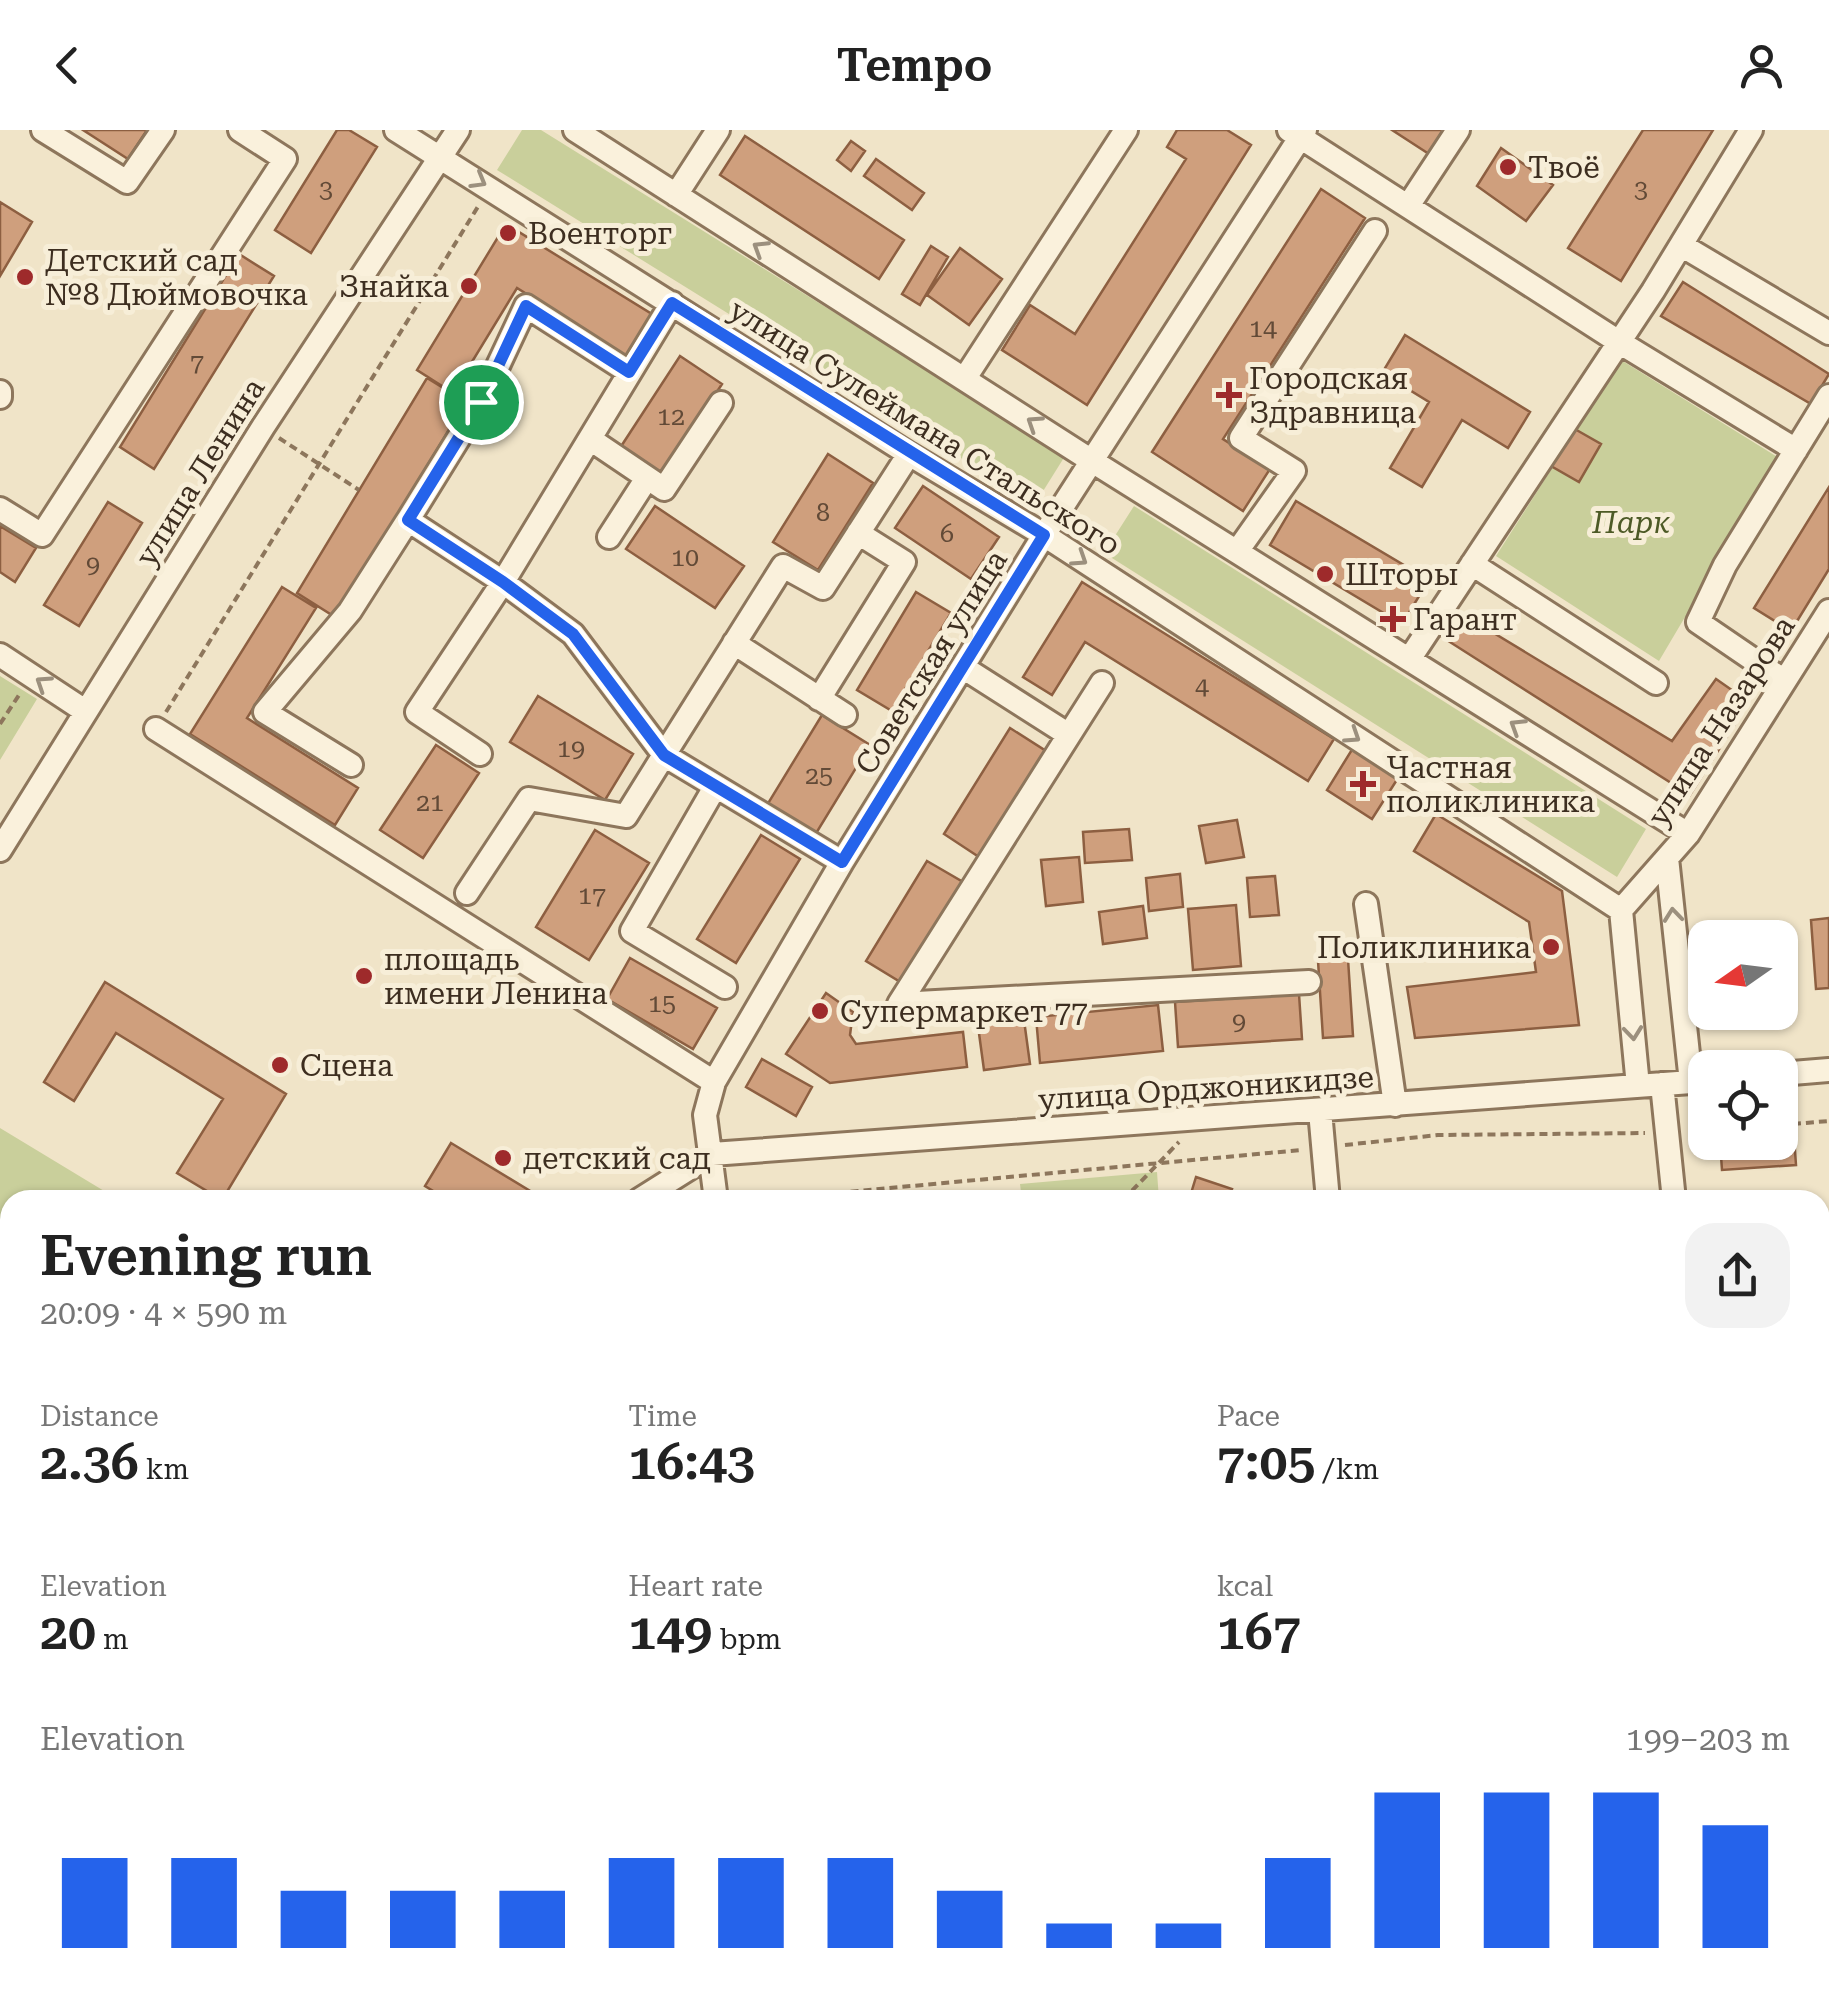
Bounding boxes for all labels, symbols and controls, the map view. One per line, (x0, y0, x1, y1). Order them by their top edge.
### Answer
icon: back (40, 38, 95, 93)
icon: person (1734, 38, 1789, 93)
text: Tempo (837, 39, 992, 92)
place label: Твоё (1528, 150, 1600, 185)
marker: Твоё (1497, 156, 1519, 178)
one-way arrow (468, 169, 486, 188)
house number: 3 (319, 175, 333, 204)
house number: 3 (1634, 175, 1648, 204)
place label: Военторг (528, 216, 673, 251)
marker: Военторг (497, 222, 519, 244)
one-way arrow (752, 242, 770, 261)
place label: Детский сад №8 Дюймовочка (45, 243, 308, 312)
marker: Детский сад №8 Дюймовочка (14, 266, 36, 288)
place label: Знайка (339, 269, 449, 304)
marker: Знайка (458, 275, 480, 297)
street label: улица Сулеймана Стальского (723, 292, 1127, 562)
house number: 14 (1249, 314, 1277, 343)
house number: 7 (190, 348, 204, 377)
pin (439, 360, 524, 445)
place label: Городская Здравница (1249, 361, 1416, 430)
street label: улица Ленина (128, 372, 272, 572)
icon: arrive (454, 375, 509, 430)
marker: Городская Здравница (1218, 384, 1240, 406)
house number: 12 (657, 402, 685, 431)
one-way arrow (1026, 416, 1044, 435)
house number: 8 (816, 498, 830, 527)
park label: Парк (1591, 505, 1670, 540)
house number: 6 (940, 519, 954, 548)
house number: 10 (671, 543, 699, 572)
street label: Советская улица (848, 544, 1014, 780)
one-way arrow (1070, 546, 1088, 565)
house number: 9 (86, 550, 100, 579)
place label: Шторы (1345, 557, 1458, 592)
marker: Шторы (1314, 563, 1336, 585)
place label: Гарант (1413, 602, 1517, 637)
marker: Гарант (1382, 608, 1404, 630)
street label: улица Назарова (1640, 610, 1802, 832)
house number: 4 (1195, 672, 1209, 701)
one-way arrow (35, 677, 53, 696)
one-way arrow (1509, 719, 1527, 738)
one-way arrow (1342, 723, 1360, 742)
house number: 19 (557, 734, 585, 763)
place label: Частная поликлиника (1386, 750, 1595, 819)
house number: 25 (805, 761, 833, 790)
marker: Частная поликлиника (1350, 771, 1376, 797)
house number: 21 (416, 788, 444, 817)
house number: 17 (578, 881, 606, 910)
one-way arrow (1663, 907, 1684, 923)
north arrow (1688, 920, 1798, 1030)
map controls (1688, 920, 1798, 1160)
place label: Поликлиника (1317, 930, 1531, 965)
marker: Поликлиника (1540, 936, 1562, 958)
place label: площадь имени Ленина (384, 942, 607, 1011)
marker: площадь имени Ленина (353, 965, 375, 987)
house number: 15 (648, 989, 676, 1018)
place label: Супермаркет 77 (840, 994, 1088, 1029)
marker: Супермаркет 77 (809, 1000, 831, 1022)
house number: 9 (1232, 1007, 1246, 1036)
one-way arrow (1622, 1025, 1643, 1041)
place label: Сцена (300, 1048, 393, 1083)
button: locate (1688, 1050, 1798, 1160)
marker: Сцена (269, 1054, 291, 1076)
street label: улица Орджоникидзе (1037, 1059, 1375, 1117)
place label: детский сад (523, 1141, 711, 1176)
marker: детский сад (492, 1147, 514, 1169)
button: share (1685, 1223, 1790, 1328)
text: Evening run (40, 1224, 372, 1288)
text: 20:09 · 4 × 590 m (40, 1294, 287, 1332)
text: Distance (40, 1400, 159, 1433)
text: Time (628, 1400, 697, 1433)
text: Pace (1217, 1400, 1280, 1433)
text: 2.36 (40, 1433, 139, 1491)
text: 16:43 (628, 1433, 755, 1491)
text: 7:05 (1217, 1433, 1315, 1491)
text: km (139, 1453, 189, 1486)
text: /km (1315, 1453, 1379, 1486)
text: Elevation (40, 1570, 167, 1603)
text: Heart rate (628, 1570, 763, 1603)
text: kcal (1217, 1570, 1273, 1603)
text: 20 (40, 1603, 96, 1661)
text: 149 (628, 1603, 712, 1661)
text: 167 (1217, 1603, 1301, 1661)
text: m (96, 1623, 129, 1656)
text: bpm (712, 1623, 781, 1656)
text: Elevation (40, 1720, 185, 1758)
text: 199–203 m (1626, 1720, 1790, 1758)

